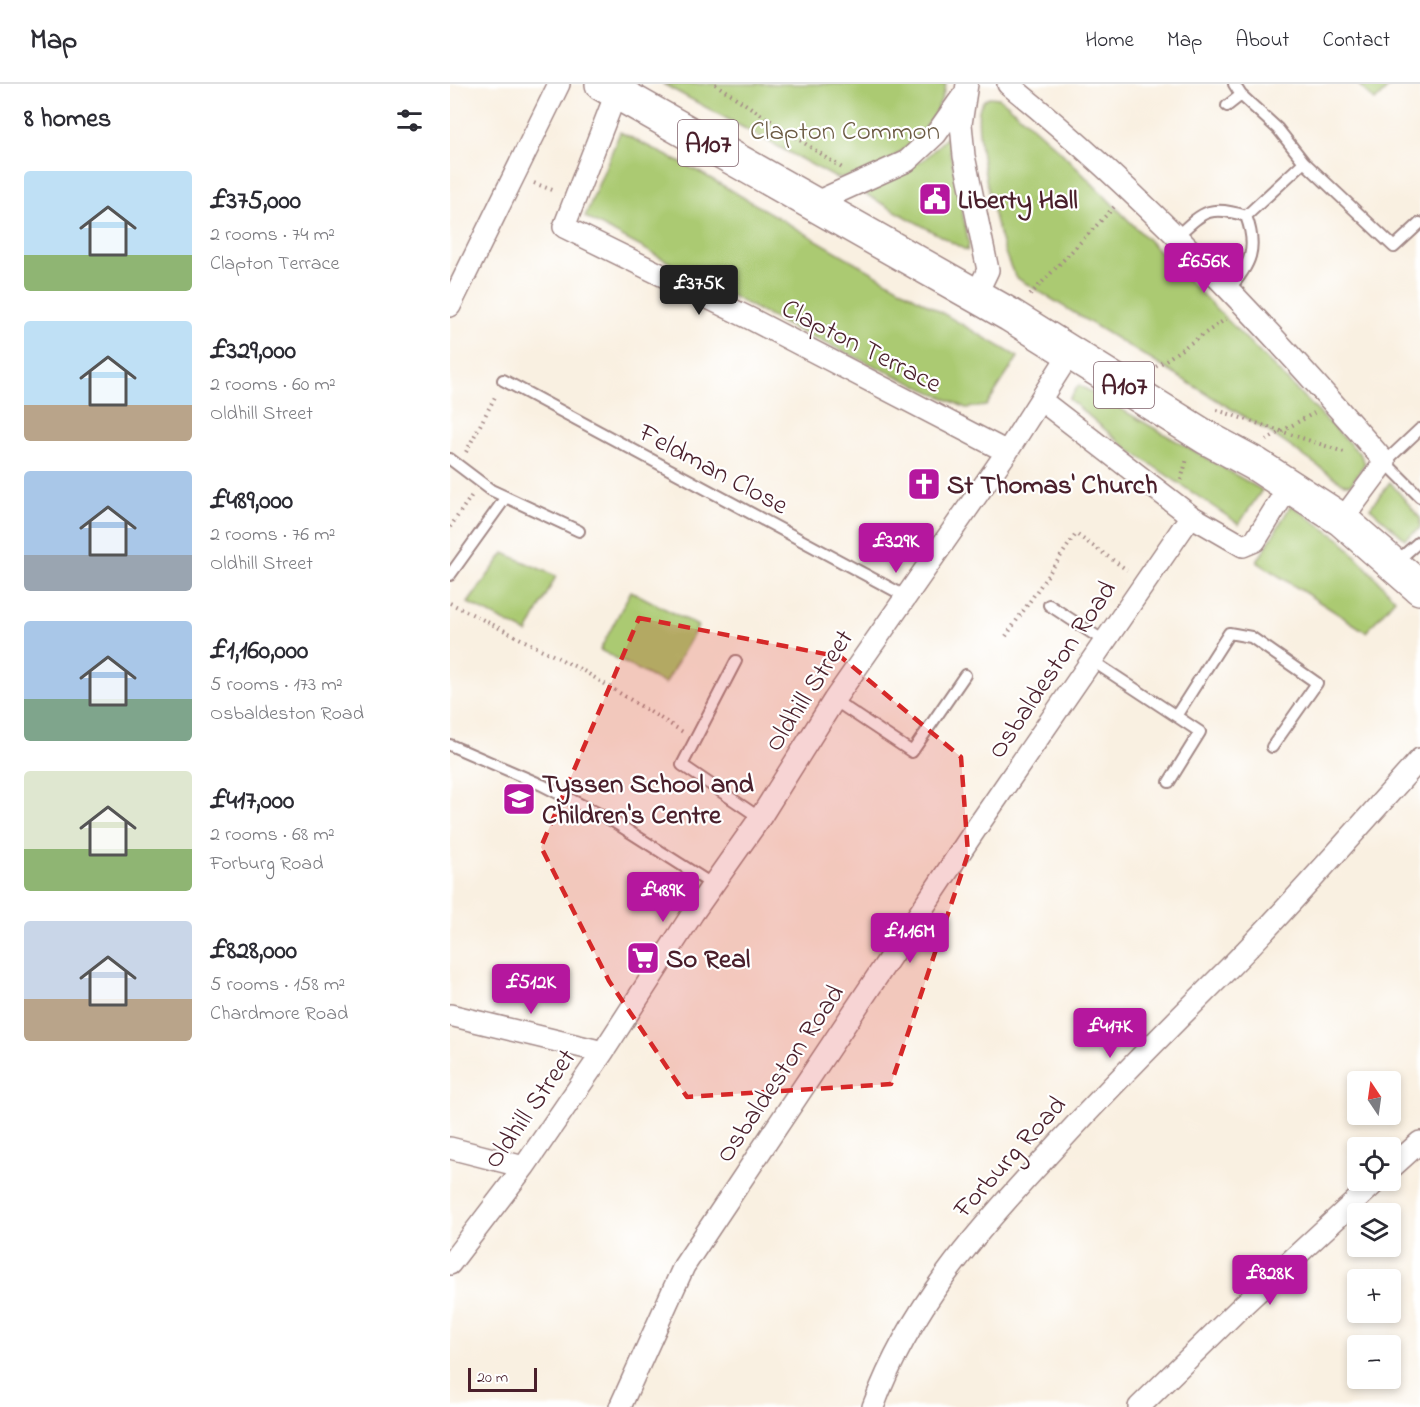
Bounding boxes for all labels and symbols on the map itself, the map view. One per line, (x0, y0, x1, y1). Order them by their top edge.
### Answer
park label: Clapton Common (750, 113, 940, 152)
road number: A107 (678, 120, 738, 166)
public building icon: Liberty Hall (917, 181, 953, 217)
place label: Liberty Hall (958, 182, 1078, 221)
pin: £656K (1162, 243, 1246, 294)
pin: £375K (657, 265, 741, 316)
street label: Clapton Terrace (774, 290, 948, 405)
road number: A107 (1094, 362, 1154, 408)
street label: Feldman Close (630, 414, 795, 526)
church icon: St Thomas' Church (906, 466, 942, 502)
place label: St Thomas' Church (947, 467, 1158, 506)
pin: £329K (854, 523, 938, 574)
street label: Osbaldeston Road (979, 573, 1127, 767)
street label: Oldhill Street (756, 622, 864, 760)
place label: Tyssen School and Children's Centre (542, 766, 755, 836)
school or university icon: Tyssen School and Children's Centre (501, 781, 537, 817)
pin: £489K (621, 872, 705, 923)
pin: £1.16M (861, 913, 959, 964)
supermarket icon: So Real (625, 940, 661, 976)
place label: So Real (666, 941, 750, 980)
pin: £512K (489, 964, 573, 1015)
street label: Osbaldeston Road (707, 977, 855, 1171)
pin: £417K (1068, 1008, 1152, 1059)
street label: Oldhill Street (475, 1041, 587, 1178)
north arrow (1347, 1071, 1401, 1125)
street label: Forburg Road (944, 1088, 1077, 1228)
pin: £828K (1228, 1255, 1312, 1306)
scale bar (468, 1365, 537, 1392)

